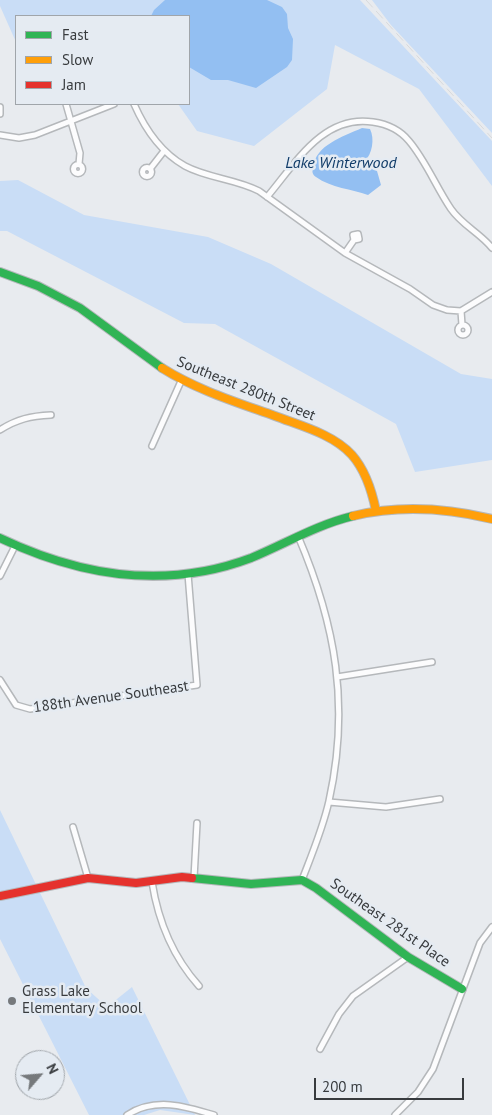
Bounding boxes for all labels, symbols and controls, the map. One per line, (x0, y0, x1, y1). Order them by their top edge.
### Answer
legend (15, 15, 190, 105)
text: Fast (62, 25, 89, 44)
text: Slow (62, 50, 93, 69)
text: Jam (62, 75, 86, 94)
water label: Lake Winterwood (285, 153, 397, 173)
street label: Southeast 280th Street (174, 353, 318, 425)
street label: 188th Avenue Southeast (32, 677, 190, 717)
street label: Southeast 281st Place (327, 875, 453, 971)
place label: Grass Lake Elementary School (22, 983, 142, 1018)
marker: Grass Lake Elementary School (6, 995, 18, 1007)
north arrow (15, 1050, 65, 1100)
text: N (42, 1060, 63, 1077)
scale bar (317, 1068, 467, 1100)
text: 200 m (322, 1077, 363, 1096)

